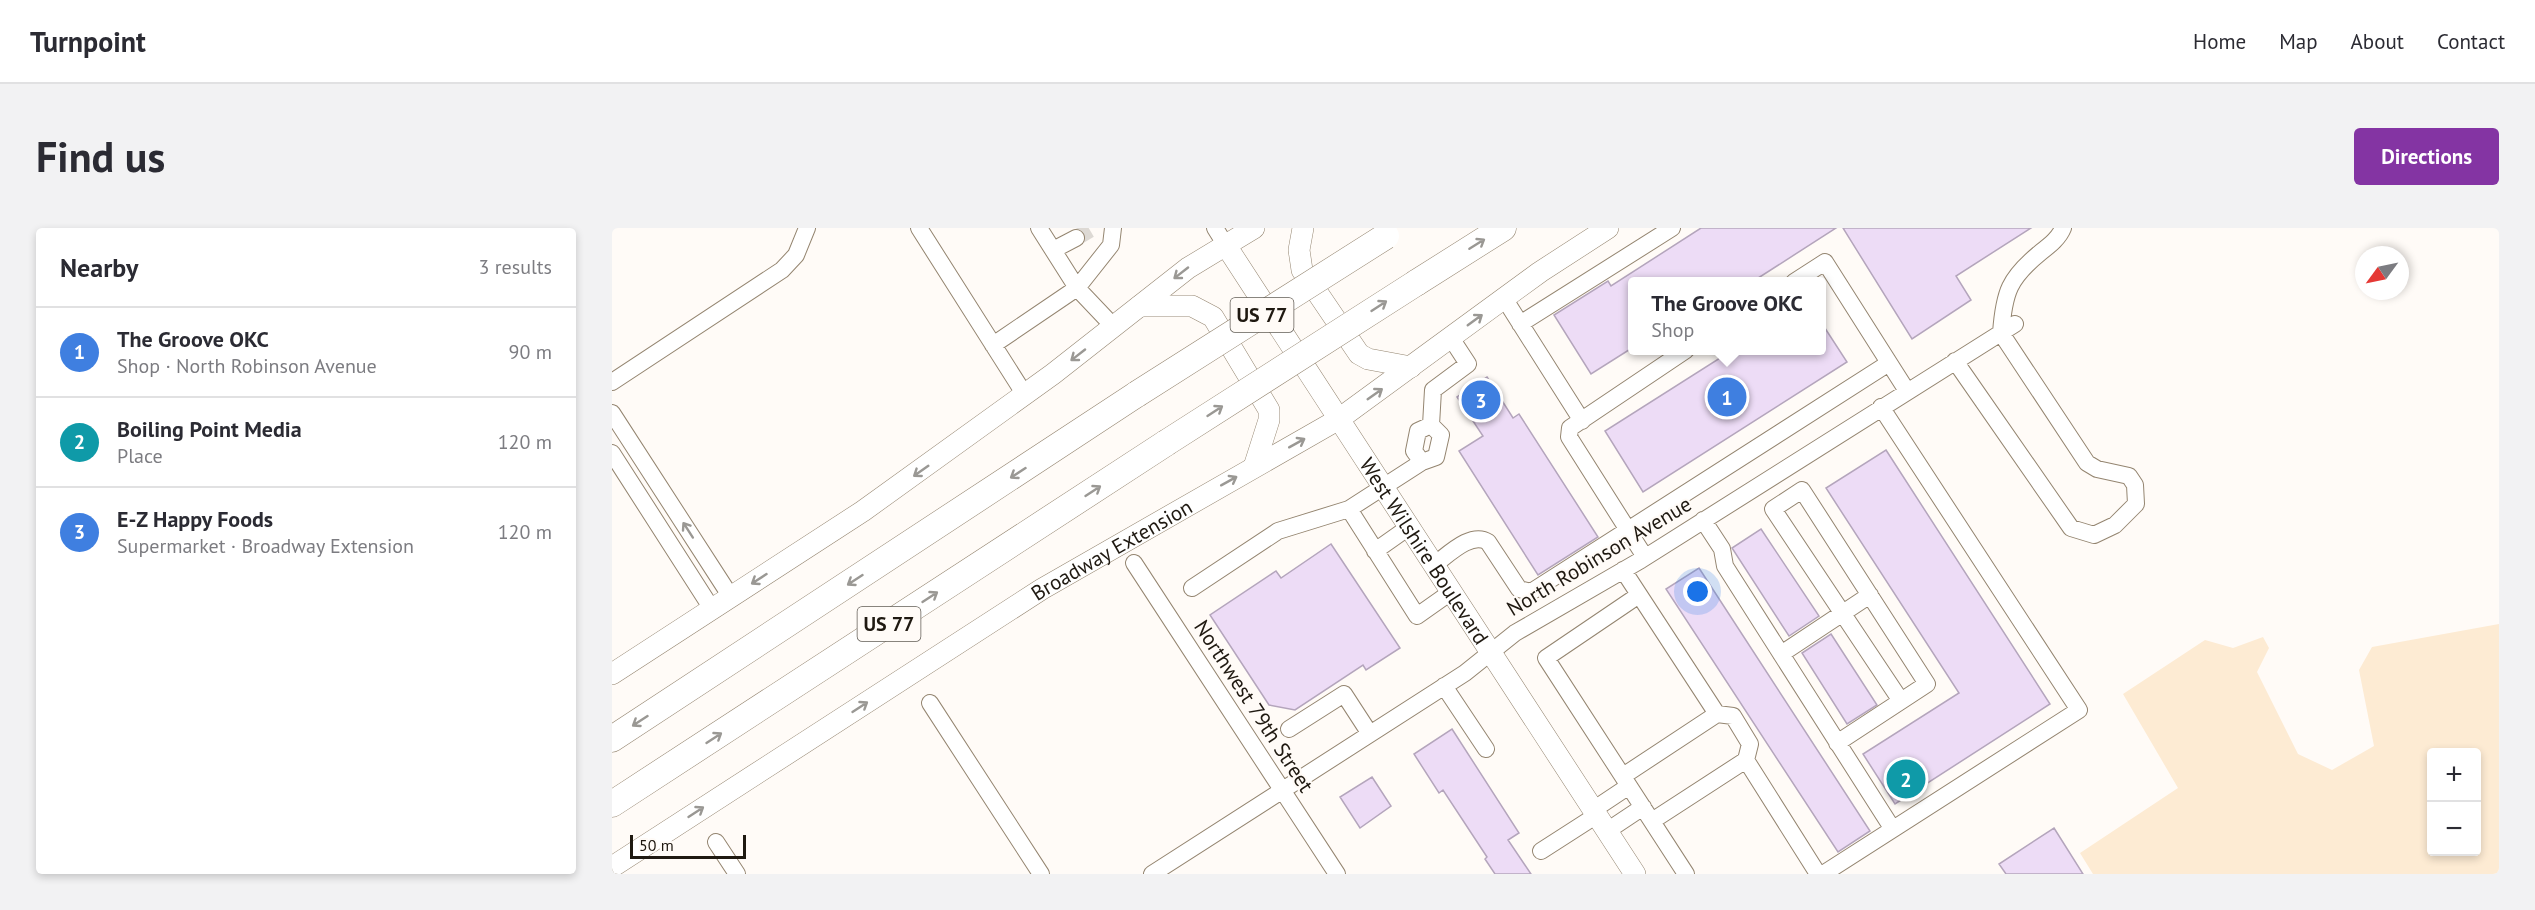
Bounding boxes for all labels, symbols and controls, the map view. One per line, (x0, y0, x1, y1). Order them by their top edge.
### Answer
text: Turnpoint (30, 23, 146, 60)
text: Home (2193, 28, 2246, 55)
text: Map (2279, 28, 2318, 55)
text: About (2351, 28, 2404, 55)
text: Contact (2437, 28, 2505, 55)
button: Directions (2354, 128, 2499, 185)
text: Find us (36, 129, 165, 184)
one-way arrow (1468, 238, 1485, 250)
north arrow (2355, 246, 2409, 300)
text: Nearby (60, 251, 138, 284)
text: 3 results (479, 254, 552, 280)
one-way arrow (1174, 267, 1190, 280)
popup (1628, 277, 1826, 355)
text: The Groove OKC (1651, 289, 1803, 317)
road number: US 77 (1230, 298, 1294, 332)
one-way arrow (1371, 300, 1387, 312)
one-way arrow (1466, 314, 1482, 326)
text: Shop (1651, 317, 1694, 343)
text: The Groove OKC (117, 325, 269, 353)
text: 1 (74, 339, 85, 365)
text: 90 m (509, 339, 552, 365)
one-way arrow (1070, 348, 1086, 361)
text: Shop · North Robinson Avenue (117, 353, 377, 379)
pin: 1 (1708, 374, 1746, 420)
pin: 3 (1462, 378, 1500, 423)
one-way arrow (1367, 388, 1383, 400)
one-way arrow (1207, 405, 1224, 418)
text: Boiling Point Media (117, 415, 302, 443)
text: 2 (74, 429, 85, 455)
text: 120 m (498, 429, 552, 455)
one-way arrow (1288, 437, 1305, 449)
text: Place (117, 443, 163, 469)
street label: West Wilshire Boulevard (1354, 452, 1495, 649)
one-way arrow (913, 465, 930, 477)
one-way arrow (1010, 467, 1027, 479)
one-way arrow (1219, 475, 1237, 486)
one-way arrow (1084, 484, 1101, 496)
street label: North Robinson Avenue (1502, 490, 1696, 622)
street label: Broadway Extension (1026, 493, 1197, 606)
text: E-Z Happy Foods (117, 505, 273, 533)
text: 3 (74, 519, 85, 545)
text: 120 m (498, 519, 552, 545)
one-way arrow (682, 521, 695, 538)
text: Supermarket · Broadway Extension (117, 533, 414, 559)
one-way arrow (750, 572, 767, 585)
one-way arrow (847, 574, 864, 586)
your location (1683, 577, 1712, 606)
one-way arrow (921, 591, 938, 603)
road number: US 77 (858, 607, 920, 641)
street label: Northwest 79th Street (1188, 615, 1320, 797)
one-way arrow (851, 700, 868, 712)
one-way arrow (632, 715, 648, 727)
one-way arrow (705, 732, 722, 744)
map controls (2427, 748, 2481, 856)
button: + (2427, 748, 2481, 802)
pin: 2 (1886, 756, 1926, 802)
button: − (2427, 802, 2481, 856)
one-way arrow (688, 806, 705, 819)
scale bar (630, 832, 746, 860)
text: 50 m (639, 835, 674, 855)

